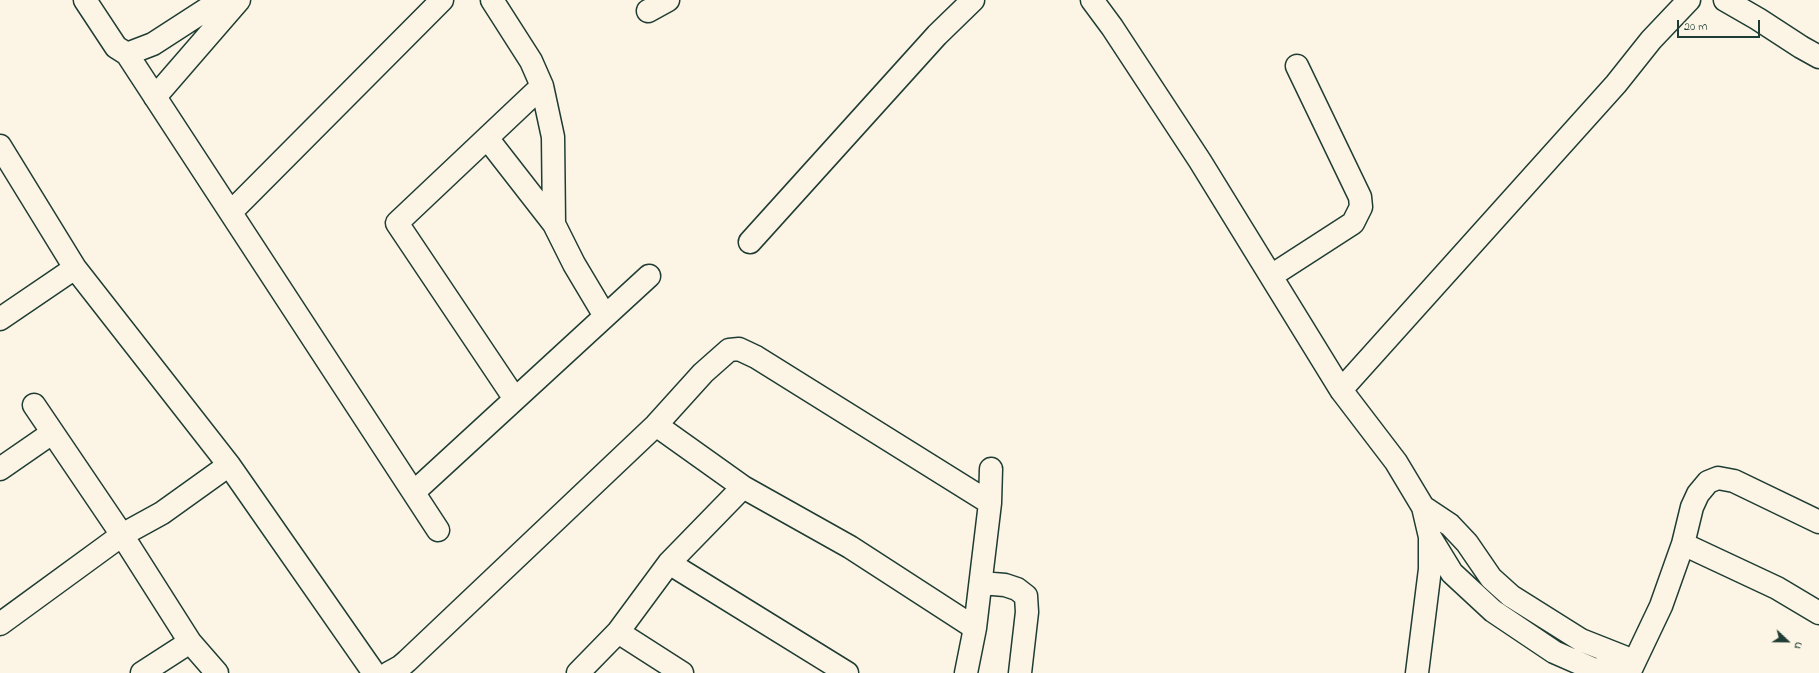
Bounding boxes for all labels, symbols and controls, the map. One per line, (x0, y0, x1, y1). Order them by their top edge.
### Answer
scale bar (1679, 12, 1762, 38)
text: 20 m (1684, 18, 1707, 36)
north arrow (1767, 621, 1807, 661)
text: U (1789, 639, 1807, 652)

